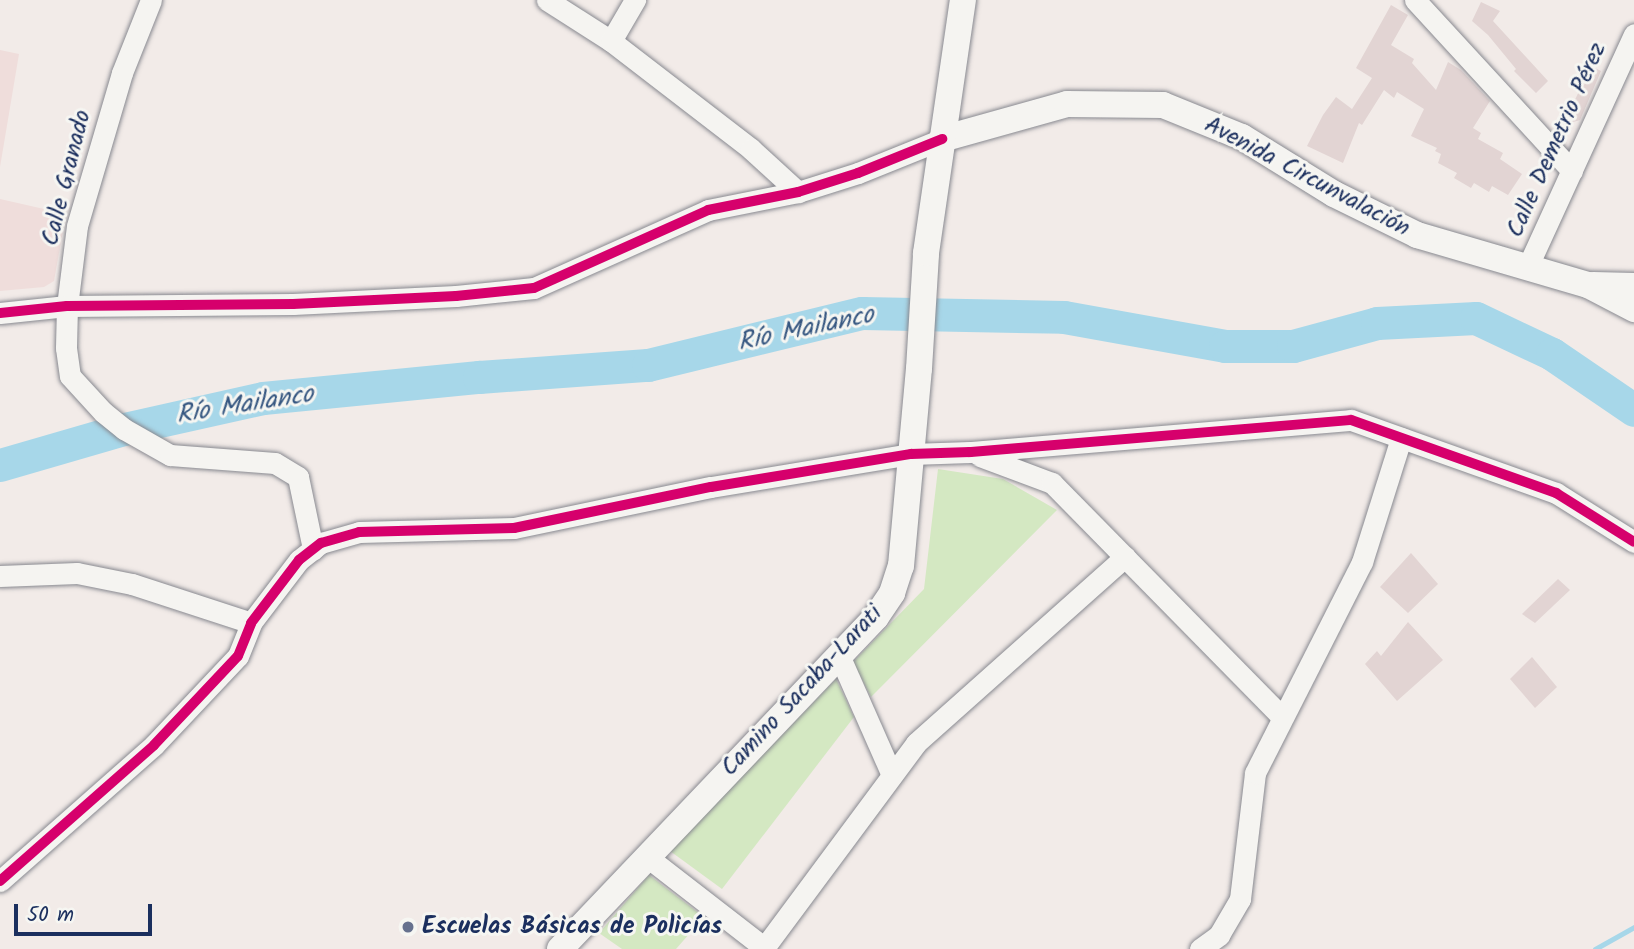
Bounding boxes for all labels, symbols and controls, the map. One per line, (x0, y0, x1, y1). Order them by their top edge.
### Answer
street label: Calle Demetrio Pérez (1501, 38, 1613, 242)
street label: Calle Granado (36, 107, 98, 249)
street label: Avenida Circunvalación (1199, 111, 1415, 243)
water label: Río Mailanco (735, 300, 877, 360)
water label: Río Mailanco (174, 380, 316, 432)
street label: Camino Sacaba-Larati (715, 600, 889, 782)
scale bar (18, 890, 156, 934)
text: 50 m (27, 899, 74, 932)
place label: Escuelas Básicas de Policías (422, 913, 722, 941)
marker: Escuelas Básicas de Policías (400, 919, 416, 935)

